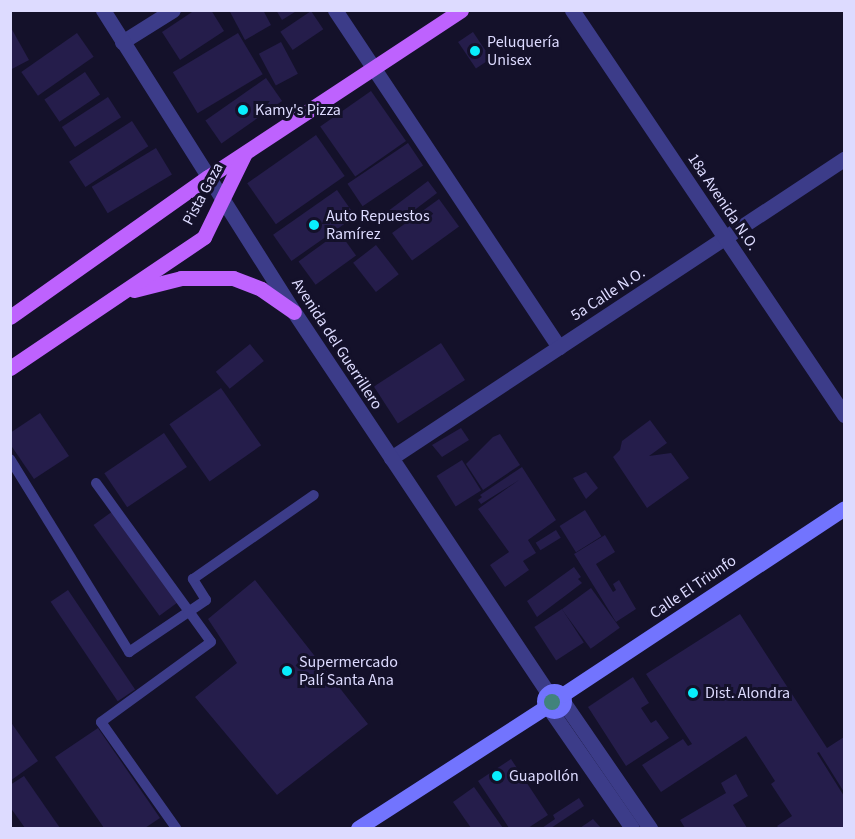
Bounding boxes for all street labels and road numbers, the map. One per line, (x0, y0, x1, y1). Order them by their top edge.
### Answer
street label: 18a Avenida N.O. (683, 150, 763, 254)
street label: Pista Gaza (179, 159, 227, 229)
street label: 5a Calle N.O. (567, 263, 649, 325)
street label: Avenida del Guerrillero (287, 275, 387, 413)
street label: Calle El Triunfo (646, 551, 740, 623)

